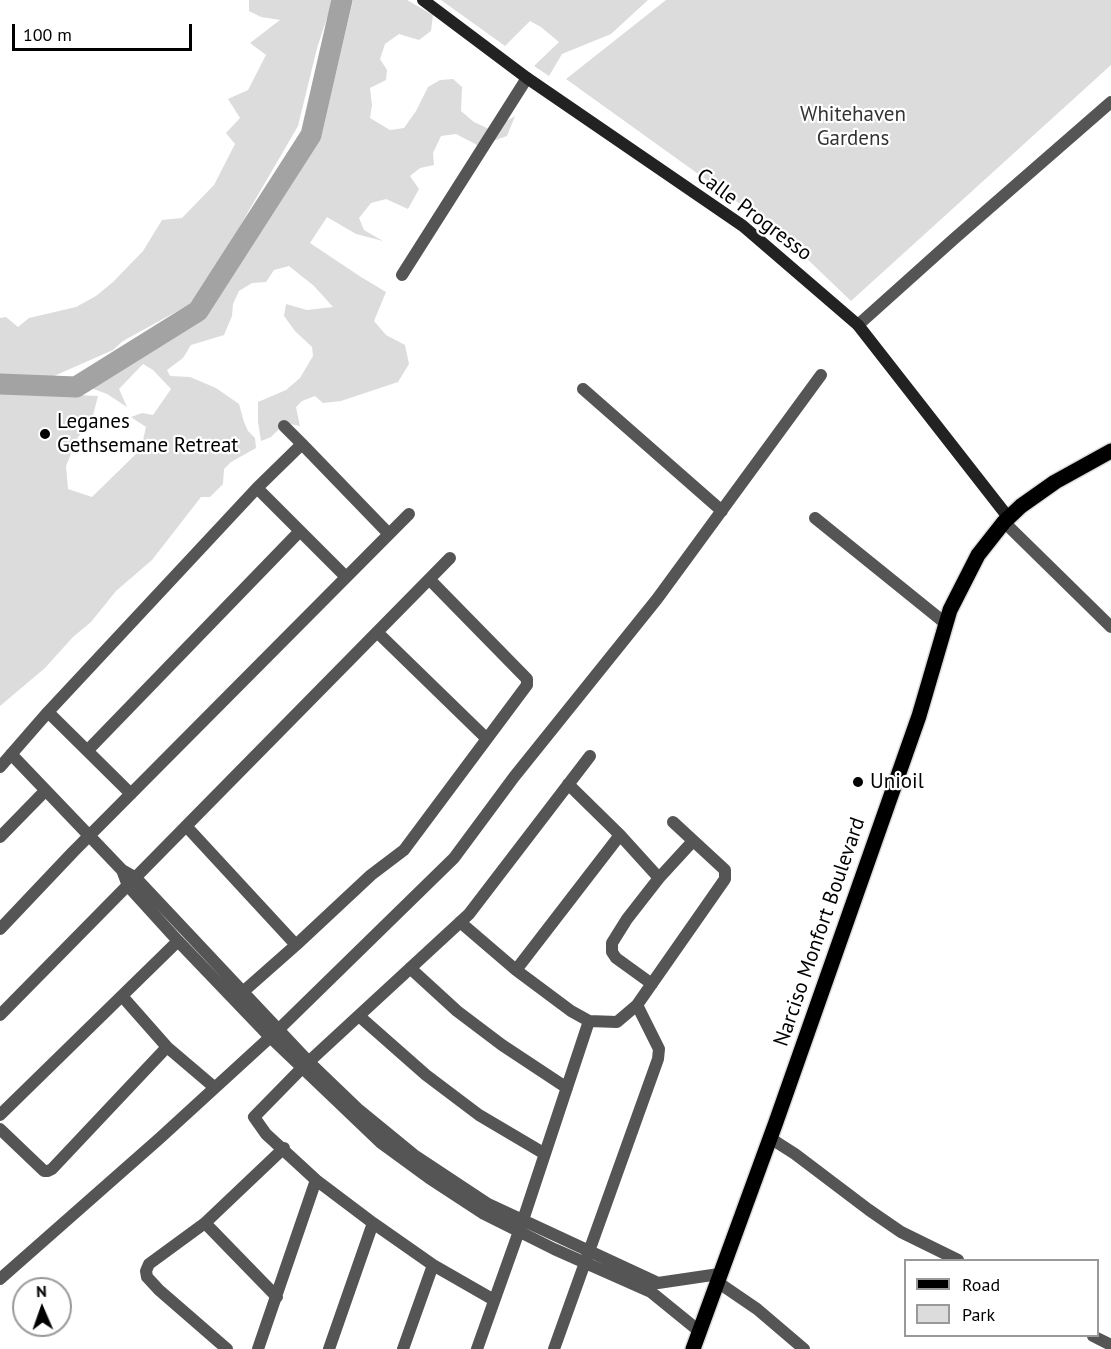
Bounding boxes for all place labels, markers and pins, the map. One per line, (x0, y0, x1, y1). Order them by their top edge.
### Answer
place label: Leganes Gethsemane Retreat (57, 409, 238, 459)
marker: Leganes Gethsemane Retreat (38, 427, 52, 441)
place label: Unioil (870, 769, 924, 795)
marker: Unioil (851, 775, 865, 789)

